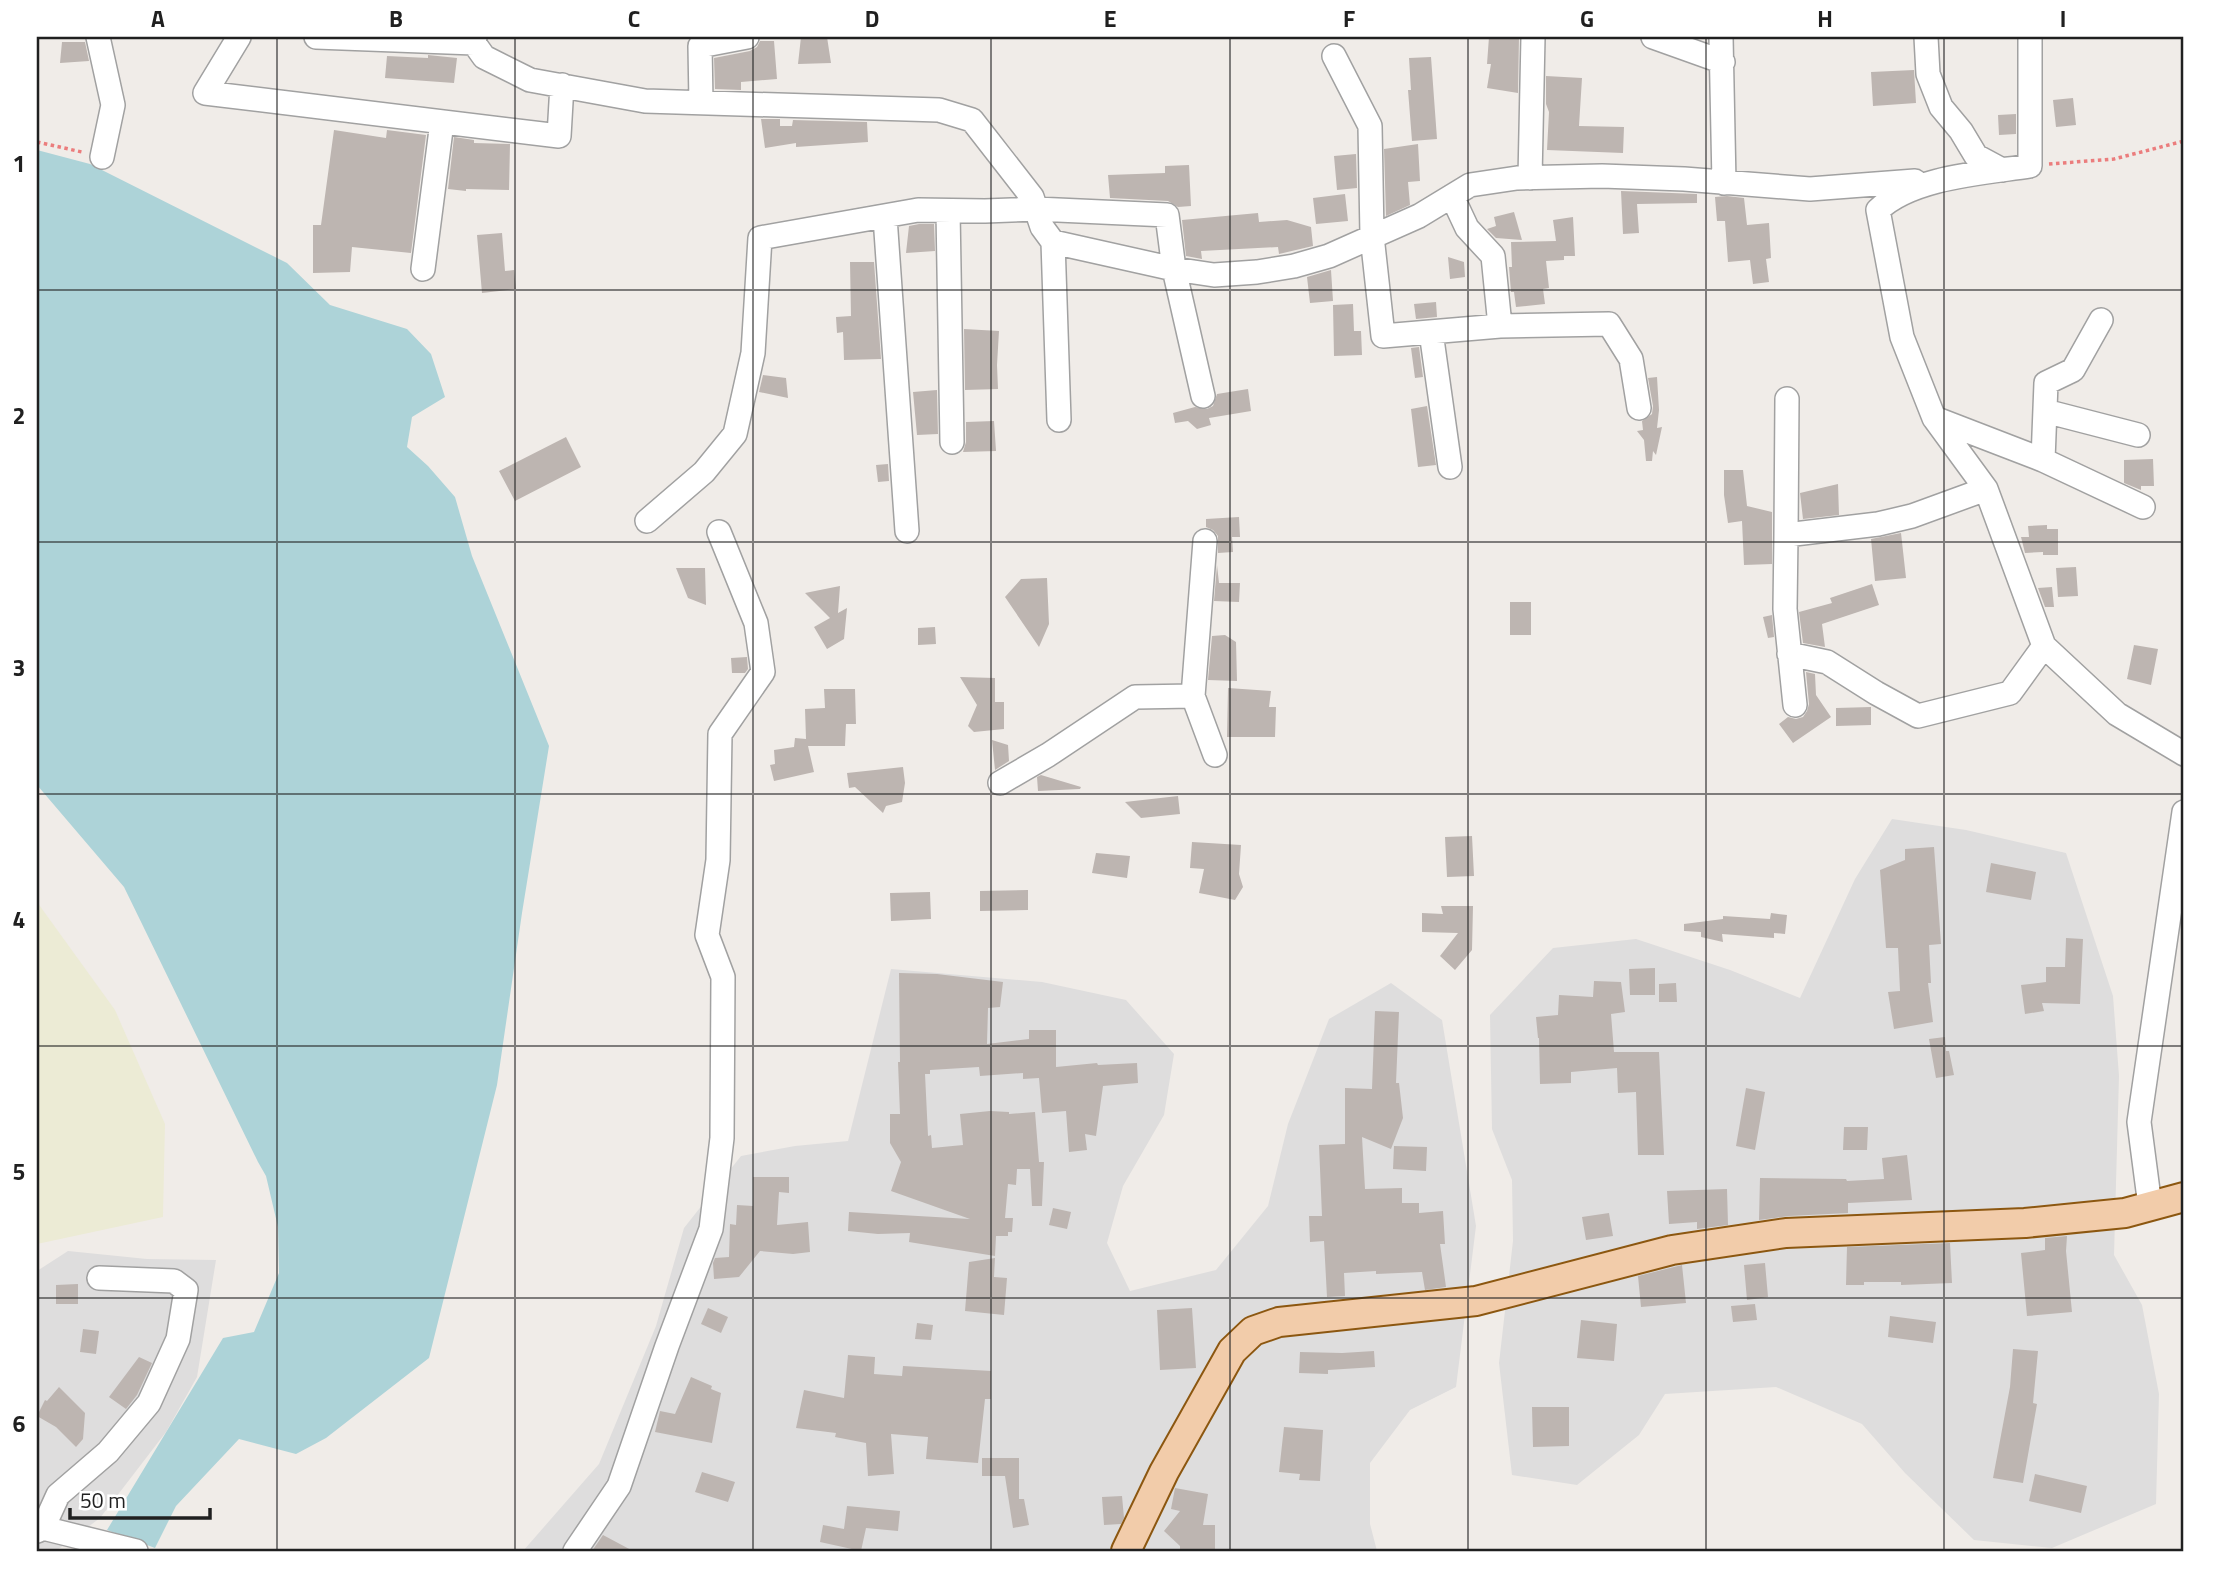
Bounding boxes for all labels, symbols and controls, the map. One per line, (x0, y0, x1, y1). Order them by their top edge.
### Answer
text: A (151, 1, 165, 36)
text: B (389, 1, 403, 36)
text: C (628, 1, 640, 36)
text: D (865, 1, 879, 36)
text: E (1104, 1, 1116, 36)
text: F (1343, 1, 1355, 36)
text: G (1580, 1, 1594, 36)
text: H (1817, 1, 1833, 36)
text: I (2060, 1, 2066, 36)
text: 1 (13, 146, 25, 181)
text: 2 (13, 398, 25, 433)
text: 3 (13, 650, 25, 685)
text: 4 (13, 902, 25, 937)
text: 5 (13, 1154, 25, 1189)
text: 6 (13, 1406, 26, 1441)
scale bar (70, 1476, 210, 1520)
text: 50 m (80, 1484, 126, 1516)

